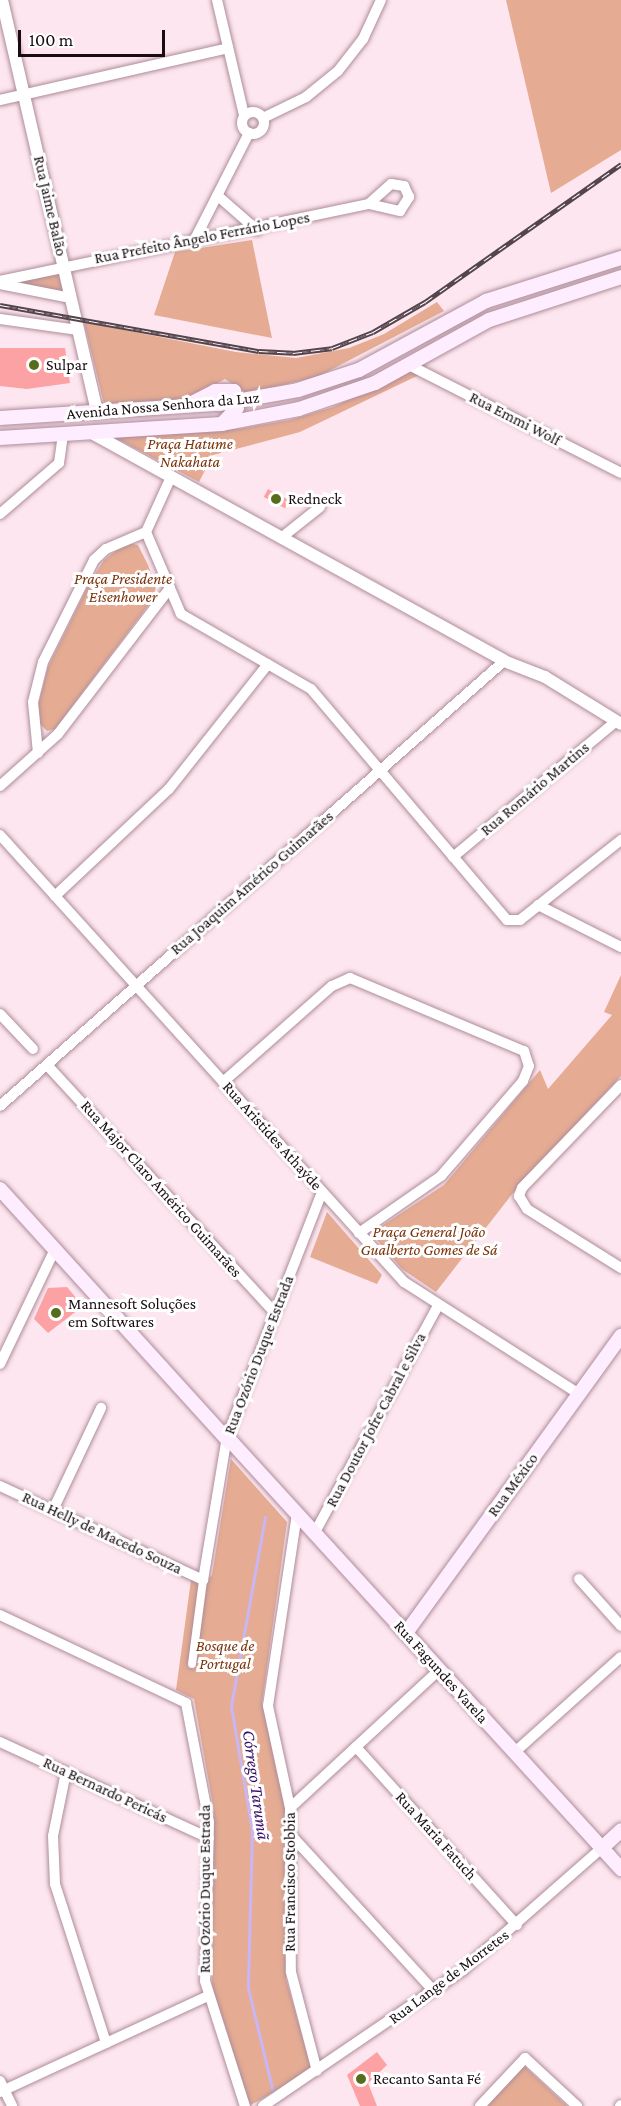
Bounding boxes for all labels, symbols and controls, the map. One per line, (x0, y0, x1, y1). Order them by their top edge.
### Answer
scale bar (21, 18, 168, 56)
text: 100 m (29, 30, 73, 50)
street label: Rua Jaime Balão (29, 154, 71, 258)
street label: Rua Prefeito Ângelo Ferrário Lopes (93, 208, 311, 268)
place label: Sulpar (46, 355, 88, 375)
marker: Sulpar (27, 358, 41, 372)
street label: Avenida Nossa Senhora da Luz (66, 388, 260, 424)
street label: Rua Emmi Wolf (466, 388, 564, 450)
park label: Praça Hatume Nakahata (147, 434, 233, 472)
place label: Redneck (288, 489, 342, 509)
marker: Redneck (269, 492, 283, 506)
park label: Praça Presidente Eisenhower (74, 569, 172, 607)
street label: Rua Romário Martins (477, 738, 593, 840)
street label: Rua Joaquim Américo Guimarães (167, 807, 337, 959)
street label: Rua Aristides Athaýde (218, 1078, 326, 1194)
street label: Rua Major Claro Américo Guimarães (76, 1097, 246, 1281)
park label: Praça General João Gualberto Gomes de Sá (360, 1222, 498, 1260)
street label: Rua Ozório Duque Estrada (220, 1273, 298, 1437)
place label: Mannesoft Soluções em Softwares (68, 1294, 196, 1332)
marker: Mannesoft Soluções em Softwares (49, 1306, 63, 1320)
street label: Rua Doutor Jofre Cabral e Silva (322, 1330, 430, 1510)
street label: Rua México (484, 1449, 542, 1521)
street label: Rua Helly de Macedo Souza (19, 1488, 185, 1578)
street label: Rua Fagundes Varela (390, 1617, 492, 1727)
park label: Bosque de Portugal (196, 1636, 254, 1674)
water label: Córrego Tarumã (238, 1729, 274, 1841)
street label: Rua Bernardo Pericás (40, 1753, 170, 1827)
street label: Rua Maria Fatuch (391, 1788, 481, 1884)
street label: Rua Ozório Duque Estrada (195, 1805, 215, 1973)
street label: Rua Francisco Stobbia (280, 1812, 300, 1952)
street label: Rua Lange de Morretes (385, 1926, 513, 2028)
place label: Recanto Santa Fé (373, 2069, 481, 2089)
marker: Recanto Santa Fé (354, 2072, 368, 2086)

